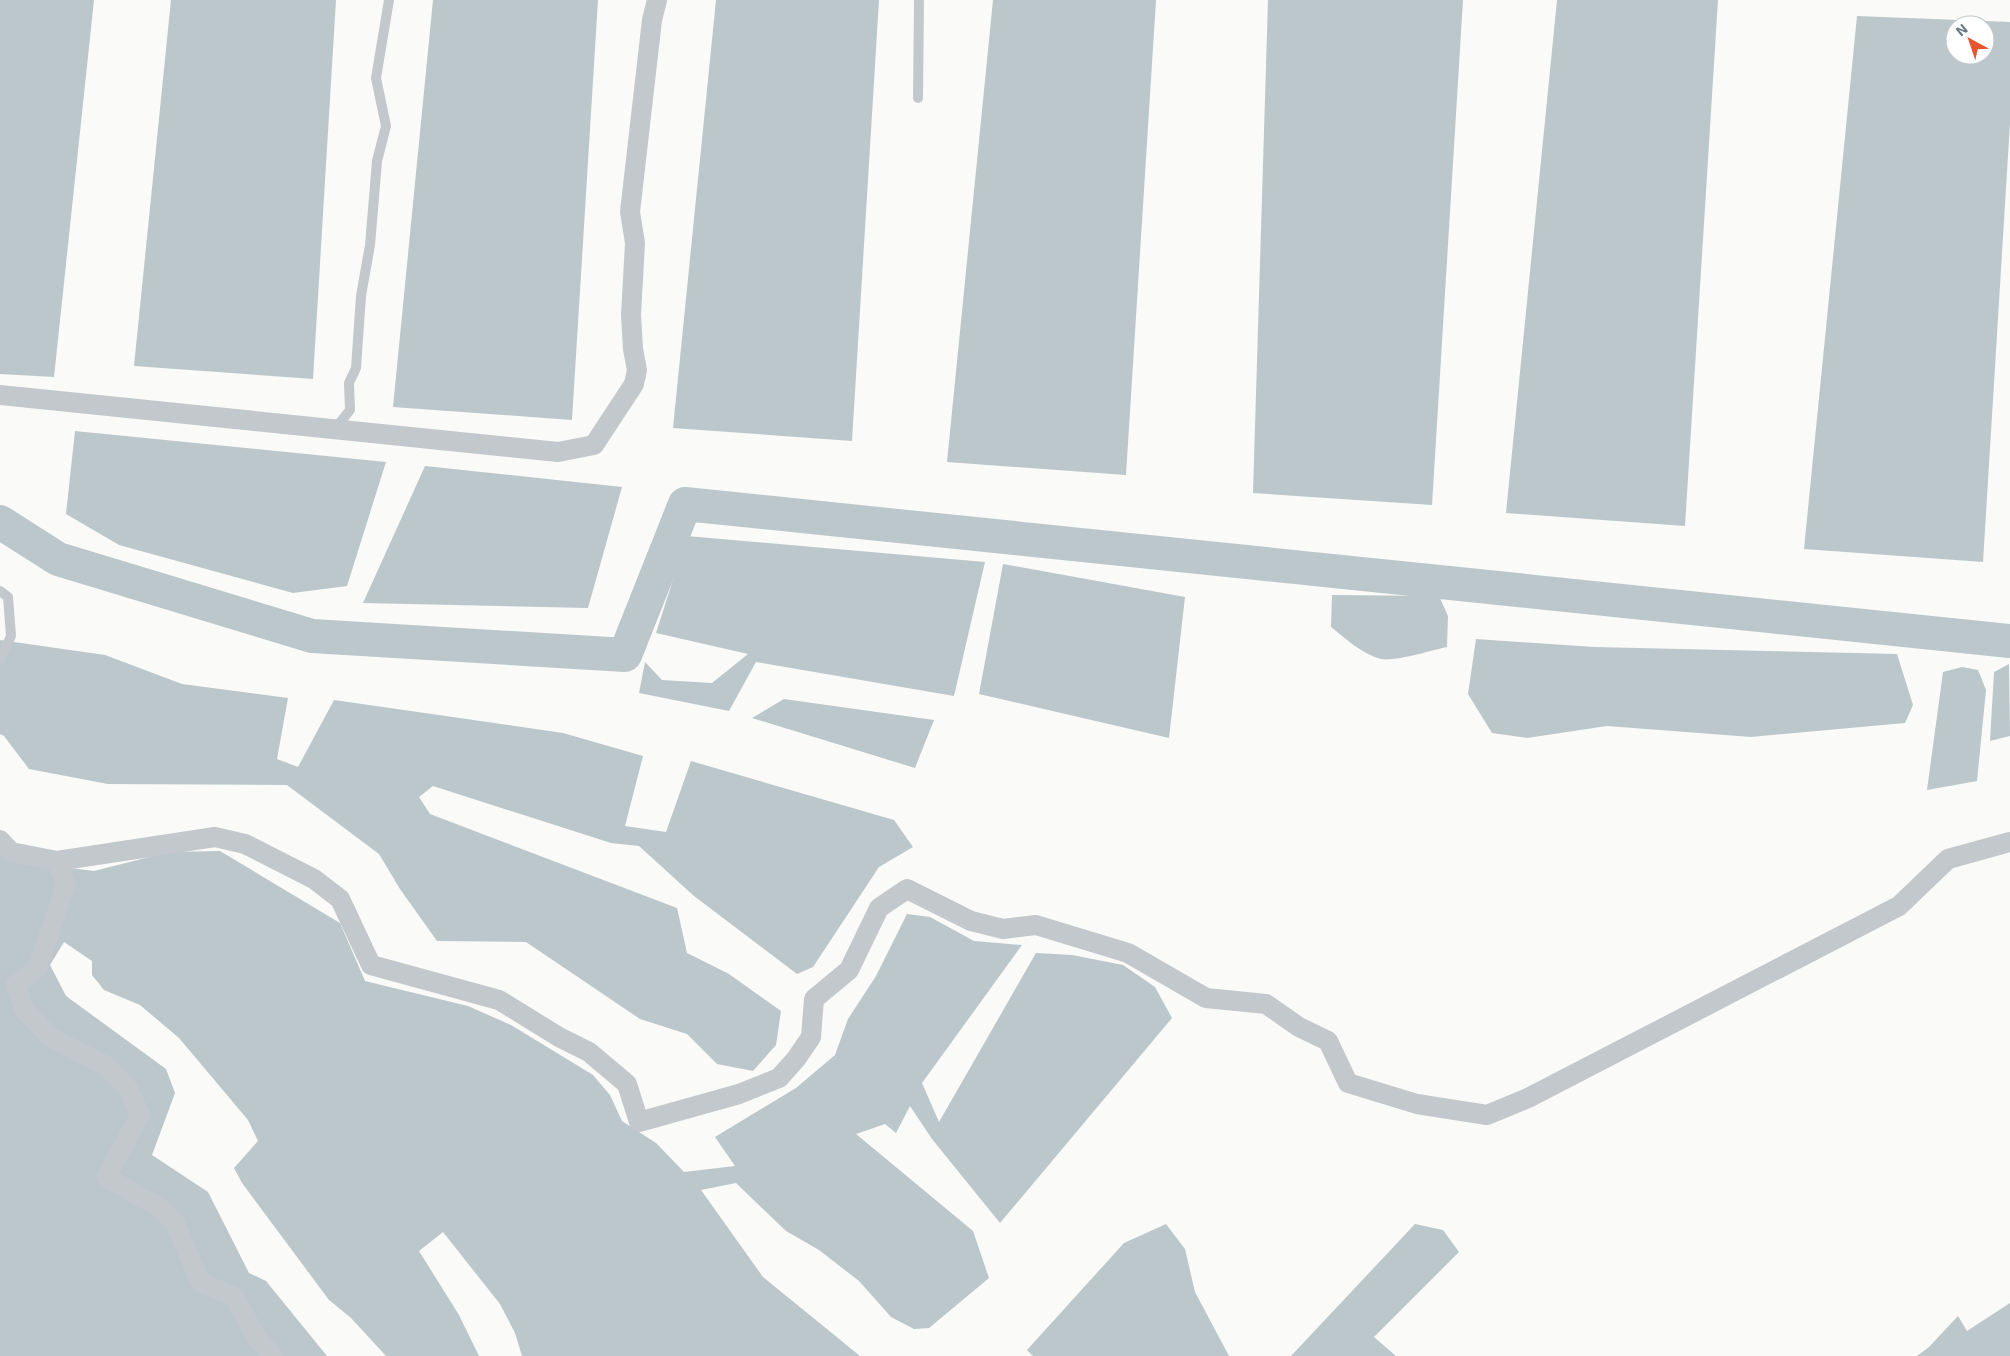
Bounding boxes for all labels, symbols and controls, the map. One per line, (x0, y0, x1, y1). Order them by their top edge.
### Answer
north arrow (1945, 15, 1995, 65)
text: N (1952, 20, 1971, 39)

